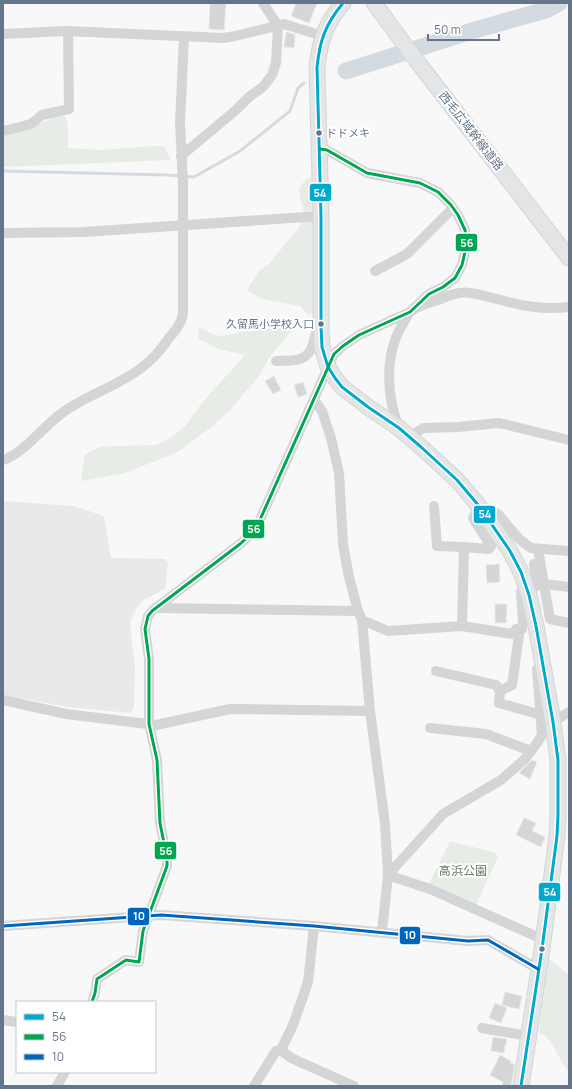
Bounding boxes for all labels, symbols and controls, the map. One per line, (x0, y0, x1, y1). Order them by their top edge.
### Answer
scale bar (428, 16, 499, 42)
text: 50 m (434, 21, 461, 38)
street label: 西毛広域幹線道路 (435, 88, 508, 174)
place label: ドドメキ (326, 125, 370, 140)
marker: ドドメキ (314, 128, 324, 138)
line badge: 54 (309, 183, 332, 202)
text: 54 (313, 185, 327, 200)
line badge: 56 (455, 233, 478, 252)
text: 56 (460, 235, 474, 250)
place label: 久留馬小学校入口 (226, 316, 314, 331)
marker: 久留馬小学校入口 (316, 319, 326, 329)
line badge: 54 (473, 505, 496, 524)
text: 54 (478, 506, 492, 521)
line badge: 56 (242, 519, 265, 539)
text: 56 (247, 521, 261, 536)
line badge: 56 (154, 841, 177, 860)
text: 56 (159, 843, 173, 858)
park label: 高浜公園 (439, 862, 487, 879)
line badge: 54 (538, 882, 561, 902)
text: 54 (543, 884, 557, 899)
line badge: 10 (127, 907, 150, 926)
text: 10 (133, 908, 145, 923)
line badge: 10 (399, 926, 421, 945)
text: 10 (404, 927, 416, 942)
unlabelled marker (537, 944, 547, 954)
legend (16, 1001, 156, 1073)
text: 54 (52, 1008, 66, 1025)
text: 56 (52, 1028, 66, 1045)
text: 10 (52, 1048, 64, 1065)

